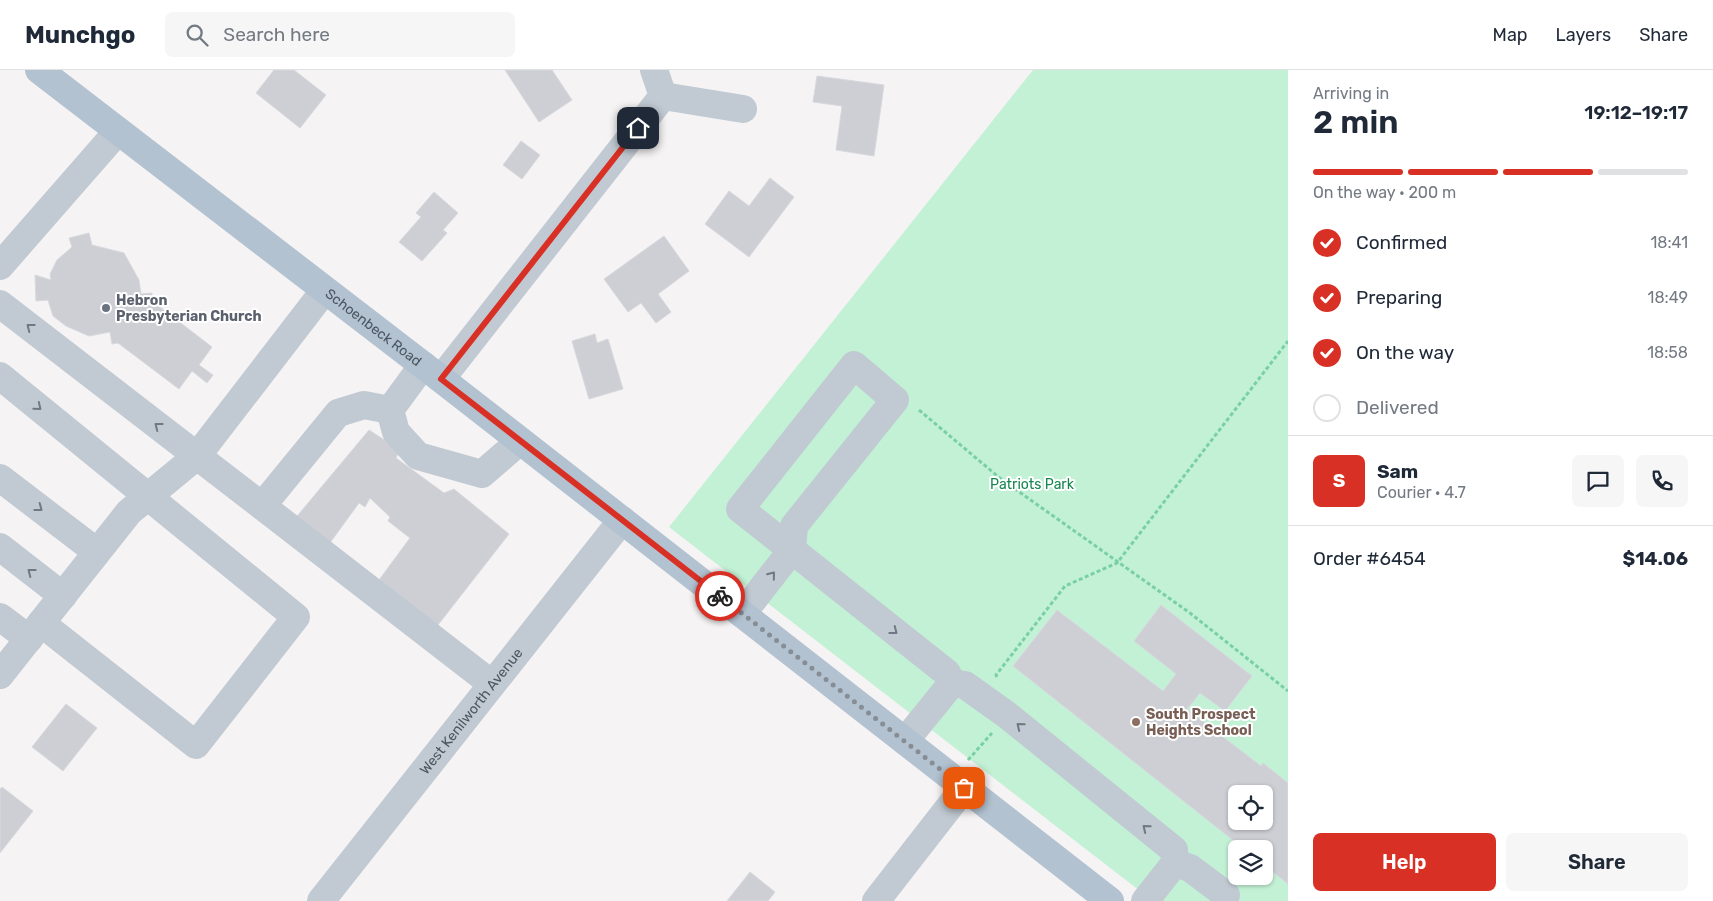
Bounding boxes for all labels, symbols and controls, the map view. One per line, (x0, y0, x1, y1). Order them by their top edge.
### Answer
search box (165, 12, 515, 57)
text: Munchgo (25, 21, 135, 49)
icon: search (183, 21, 211, 49)
text: Search here (223, 23, 330, 46)
text: Map (1493, 24, 1528, 46)
text: Layers (1556, 24, 1611, 46)
text: Share (1639, 24, 1688, 46)
text: Arriving in (1313, 84, 1389, 103)
text: 19:12–19:17 (1584, 101, 1688, 124)
text: 2 min (1313, 103, 1398, 141)
pin (617, 107, 659, 149)
icon: home (624, 114, 652, 142)
text: On the way · 200 m (1313, 183, 1456, 202)
icon: check (1313, 229, 1341, 257)
text: Confirmed (1356, 231, 1447, 254)
text: 18:41 (1650, 233, 1688, 252)
icon: check (1313, 284, 1341, 312)
street label: Schoenbeck Road (322, 285, 425, 370)
text: Preparing (1356, 286, 1442, 309)
text: 18:49 (1648, 288, 1688, 307)
place label: Hebron Presbyterian Church (116, 292, 262, 325)
marker: Hebron Presbyterian Church (100, 302, 112, 314)
one-way arrow (26, 324, 36, 333)
icon: check (1313, 339, 1341, 367)
text: On the way (1356, 341, 1454, 364)
text: 18:58 (1647, 343, 1688, 362)
text: Delivered (1356, 396, 1439, 419)
one-way arrow (32, 401, 41, 409)
one-way arrow (155, 423, 164, 432)
button: chat (1572, 455, 1624, 507)
button: phone (1636, 455, 1688, 507)
text: Sam (1377, 460, 1418, 483)
text: S (1333, 469, 1345, 492)
park label: Patriots Park (990, 476, 1075, 493)
text: Courier · 4.7 (1377, 483, 1466, 502)
one-way arrow (33, 502, 42, 510)
text: Order #6454 (1313, 547, 1426, 570)
text: $14.06 (1622, 547, 1688, 570)
one-way arrow (28, 569, 37, 577)
courier (695, 571, 745, 621)
one-way arrow (767, 572, 776, 581)
icon: bike (706, 582, 734, 610)
one-way arrow (888, 626, 897, 634)
street label: West Kenilworth Avenue (416, 644, 526, 778)
place label: South Prospect Heights School (1146, 706, 1256, 739)
marker: South Prospect Heights School (1130, 716, 1142, 728)
one-way arrow (1016, 722, 1025, 731)
pin (943, 767, 985, 809)
icon: bag (950, 774, 978, 802)
map controls (1228, 785, 1273, 885)
button: locate (1228, 785, 1273, 830)
one-way arrow (1143, 825, 1152, 833)
button: Help (1313, 833, 1496, 891)
button: Share (1506, 833, 1688, 891)
button: layers (1228, 840, 1273, 885)

